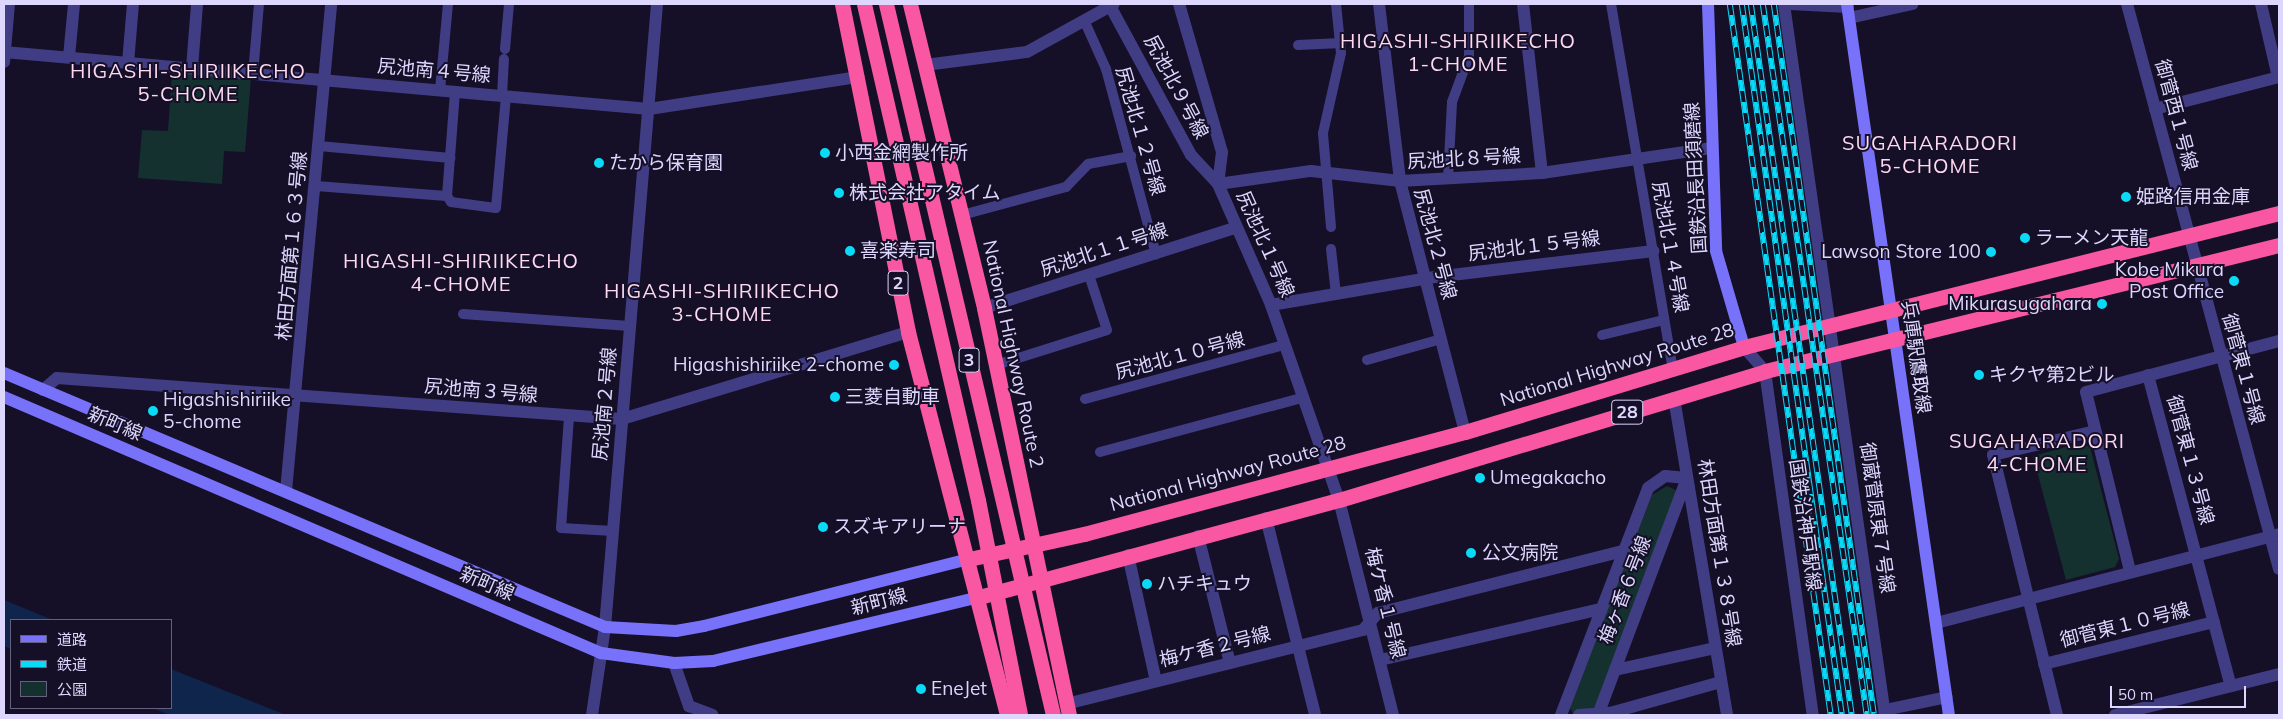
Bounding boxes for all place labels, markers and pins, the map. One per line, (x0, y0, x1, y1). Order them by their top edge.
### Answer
place label: 小西金網製作所 (835, 142, 968, 164)
marker: 小西金網製作所 (819, 147, 831, 159)
place label: たから保育園 (609, 152, 723, 174)
marker: たから保育園 (593, 157, 605, 169)
place label: 株式会社アタイム (849, 182, 1001, 204)
place label: 姫路信用金庫 (2136, 186, 2250, 208)
marker: 株式会社アタイム (833, 187, 845, 199)
marker: 姫路信用金庫 (2120, 191, 2132, 203)
place label: ラーメン天龍 (2035, 227, 2149, 249)
marker: ラーメン天龍 (2019, 232, 2031, 244)
place label: 喜楽寿司 (860, 240, 936, 262)
place label: Lawson Store 100 (1821, 241, 1981, 263)
marker: 喜楽寿司 (844, 245, 856, 257)
marker: Lawson Store 100 (1985, 246, 1997, 258)
place label: Kobe Mikura Post Office (2115, 259, 2224, 303)
marker: Kobe Mikura Post Office (2228, 275, 2240, 287)
place label: Mikurasugahara (1948, 293, 2092, 315)
marker: Mikurasugahara (2096, 298, 2108, 310)
place label: Higashishiriike 2-chome (673, 354, 884, 376)
marker: Higashishiriike 2-chome (888, 359, 900, 371)
place label: キクヤ第2ビル (1989, 364, 2114, 386)
marker: キクヤ第2ビル (1973, 369, 1985, 381)
place label: 三菱自動車 (845, 386, 940, 408)
place label: Higashishiriike 5-chome (163, 389, 291, 433)
marker: 三菱自動車 (829, 391, 841, 403)
marker: Higashishiriike 5-chome (147, 405, 159, 417)
place label: Umegakacho (1490, 467, 1606, 489)
marker: Umegakacho (1474, 472, 1486, 484)
place label: スズキアリーナ (833, 516, 966, 538)
marker: スズキアリーナ (817, 521, 829, 533)
place label: 公文病院 (1482, 542, 1558, 564)
marker: 公文病院 (1464, 546, 1478, 560)
place label: ハチキュウ (1157, 573, 1252, 595)
marker: ハチキュウ (1141, 578, 1153, 590)
place label: EneJet (931, 678, 987, 700)
marker: EneJet (915, 683, 927, 695)

